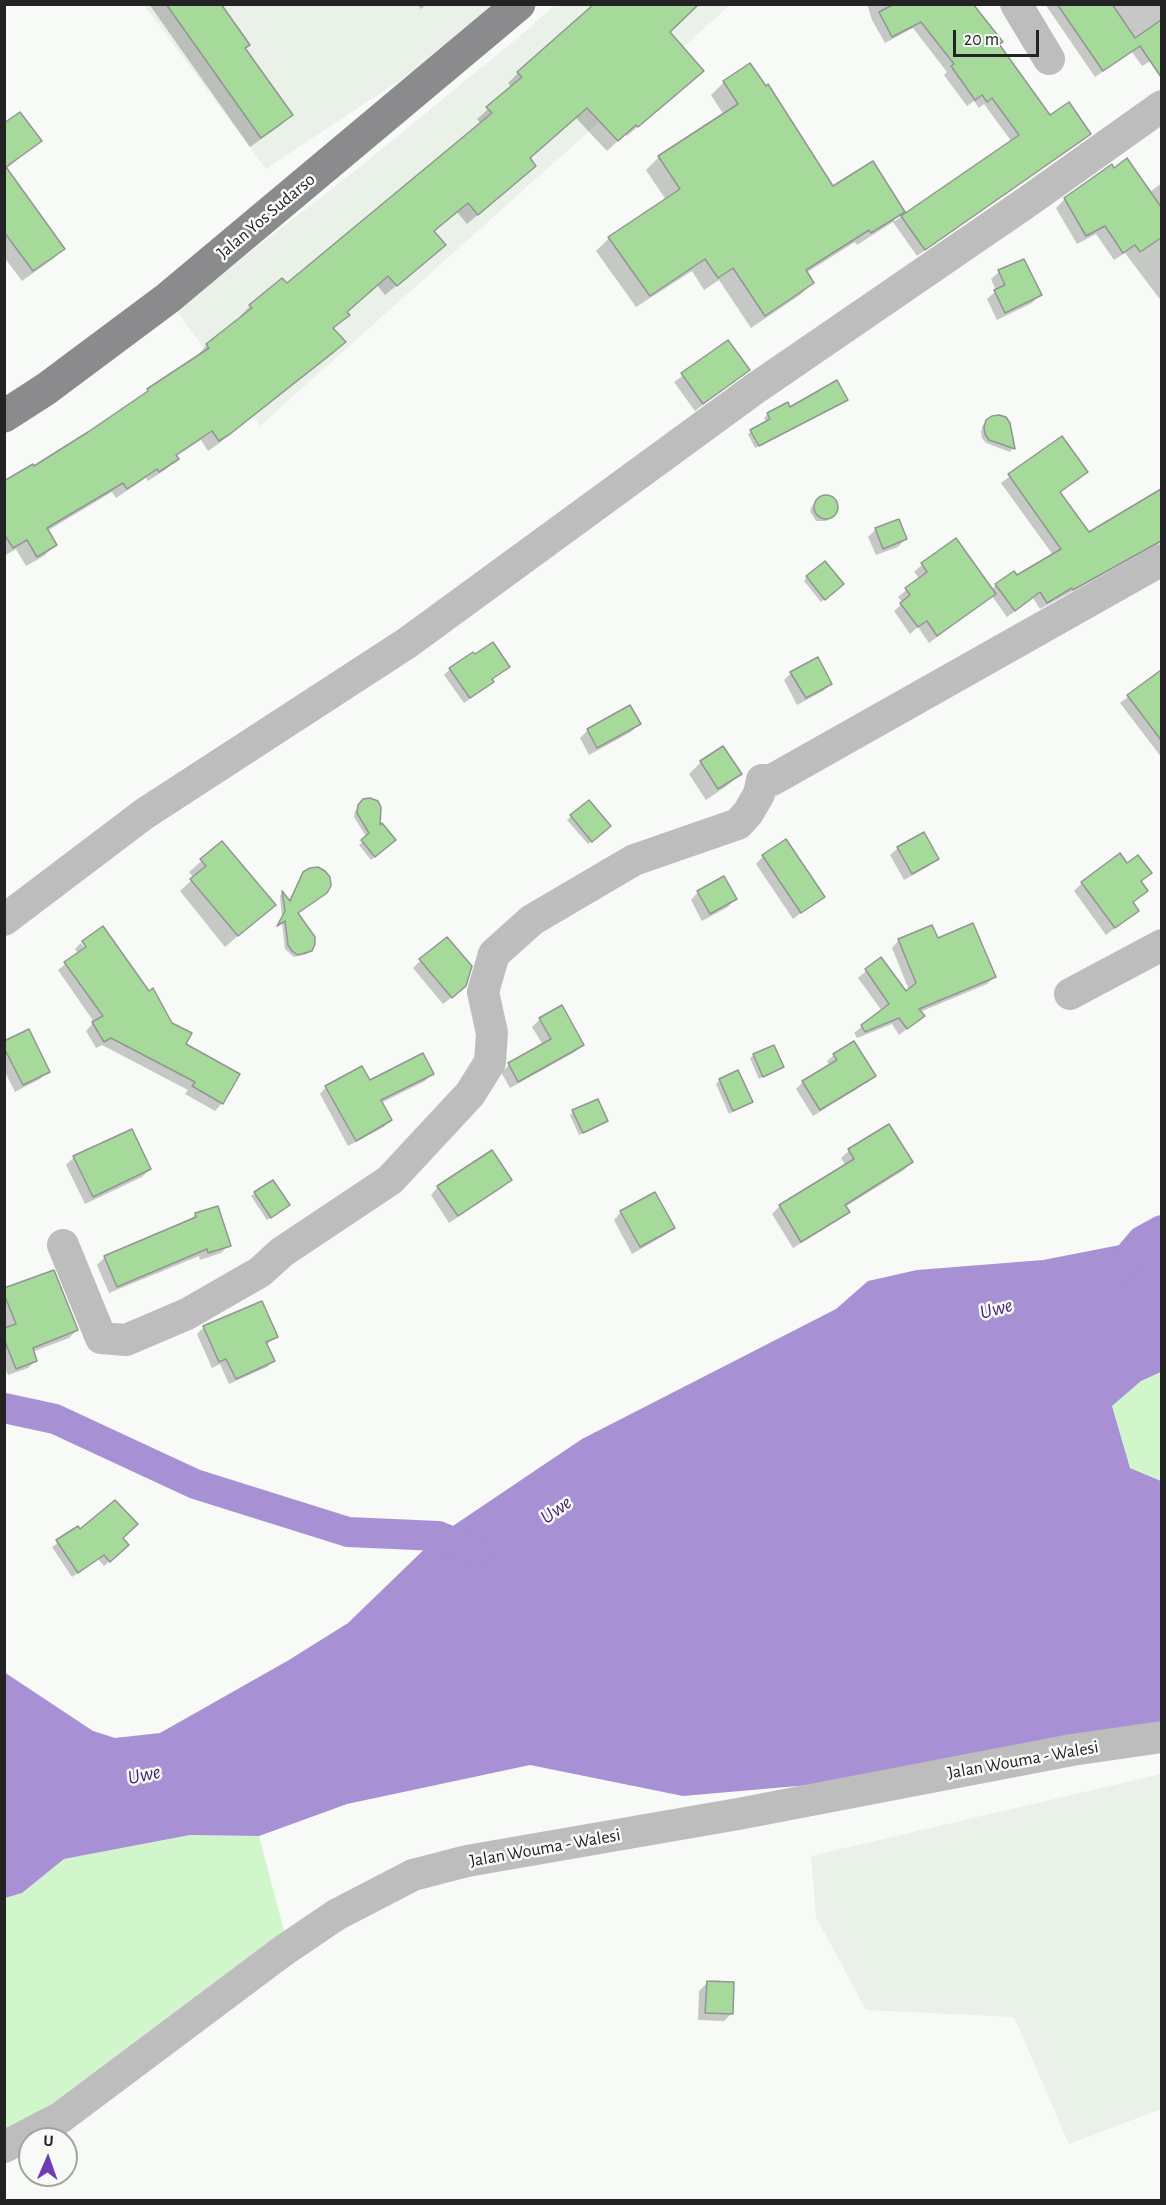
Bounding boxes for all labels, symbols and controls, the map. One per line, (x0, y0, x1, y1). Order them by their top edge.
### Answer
scale bar (956, 18, 1042, 56)
text: 20 m (964, 31, 999, 49)
street label: Jalan Yos Sudarso (212, 169, 320, 263)
water label: Uwe (977, 1293, 1015, 1325)
water label: Uwe (536, 1491, 576, 1529)
street label: Jalan Wouma - Walesi (946, 1736, 1100, 1784)
water label: Uwe (125, 1760, 163, 1790)
street label: Jalan Wouma - Walesi (468, 1824, 622, 1872)
north arrow (18, 2127, 78, 2187)
text: U (43, 2133, 54, 2149)

